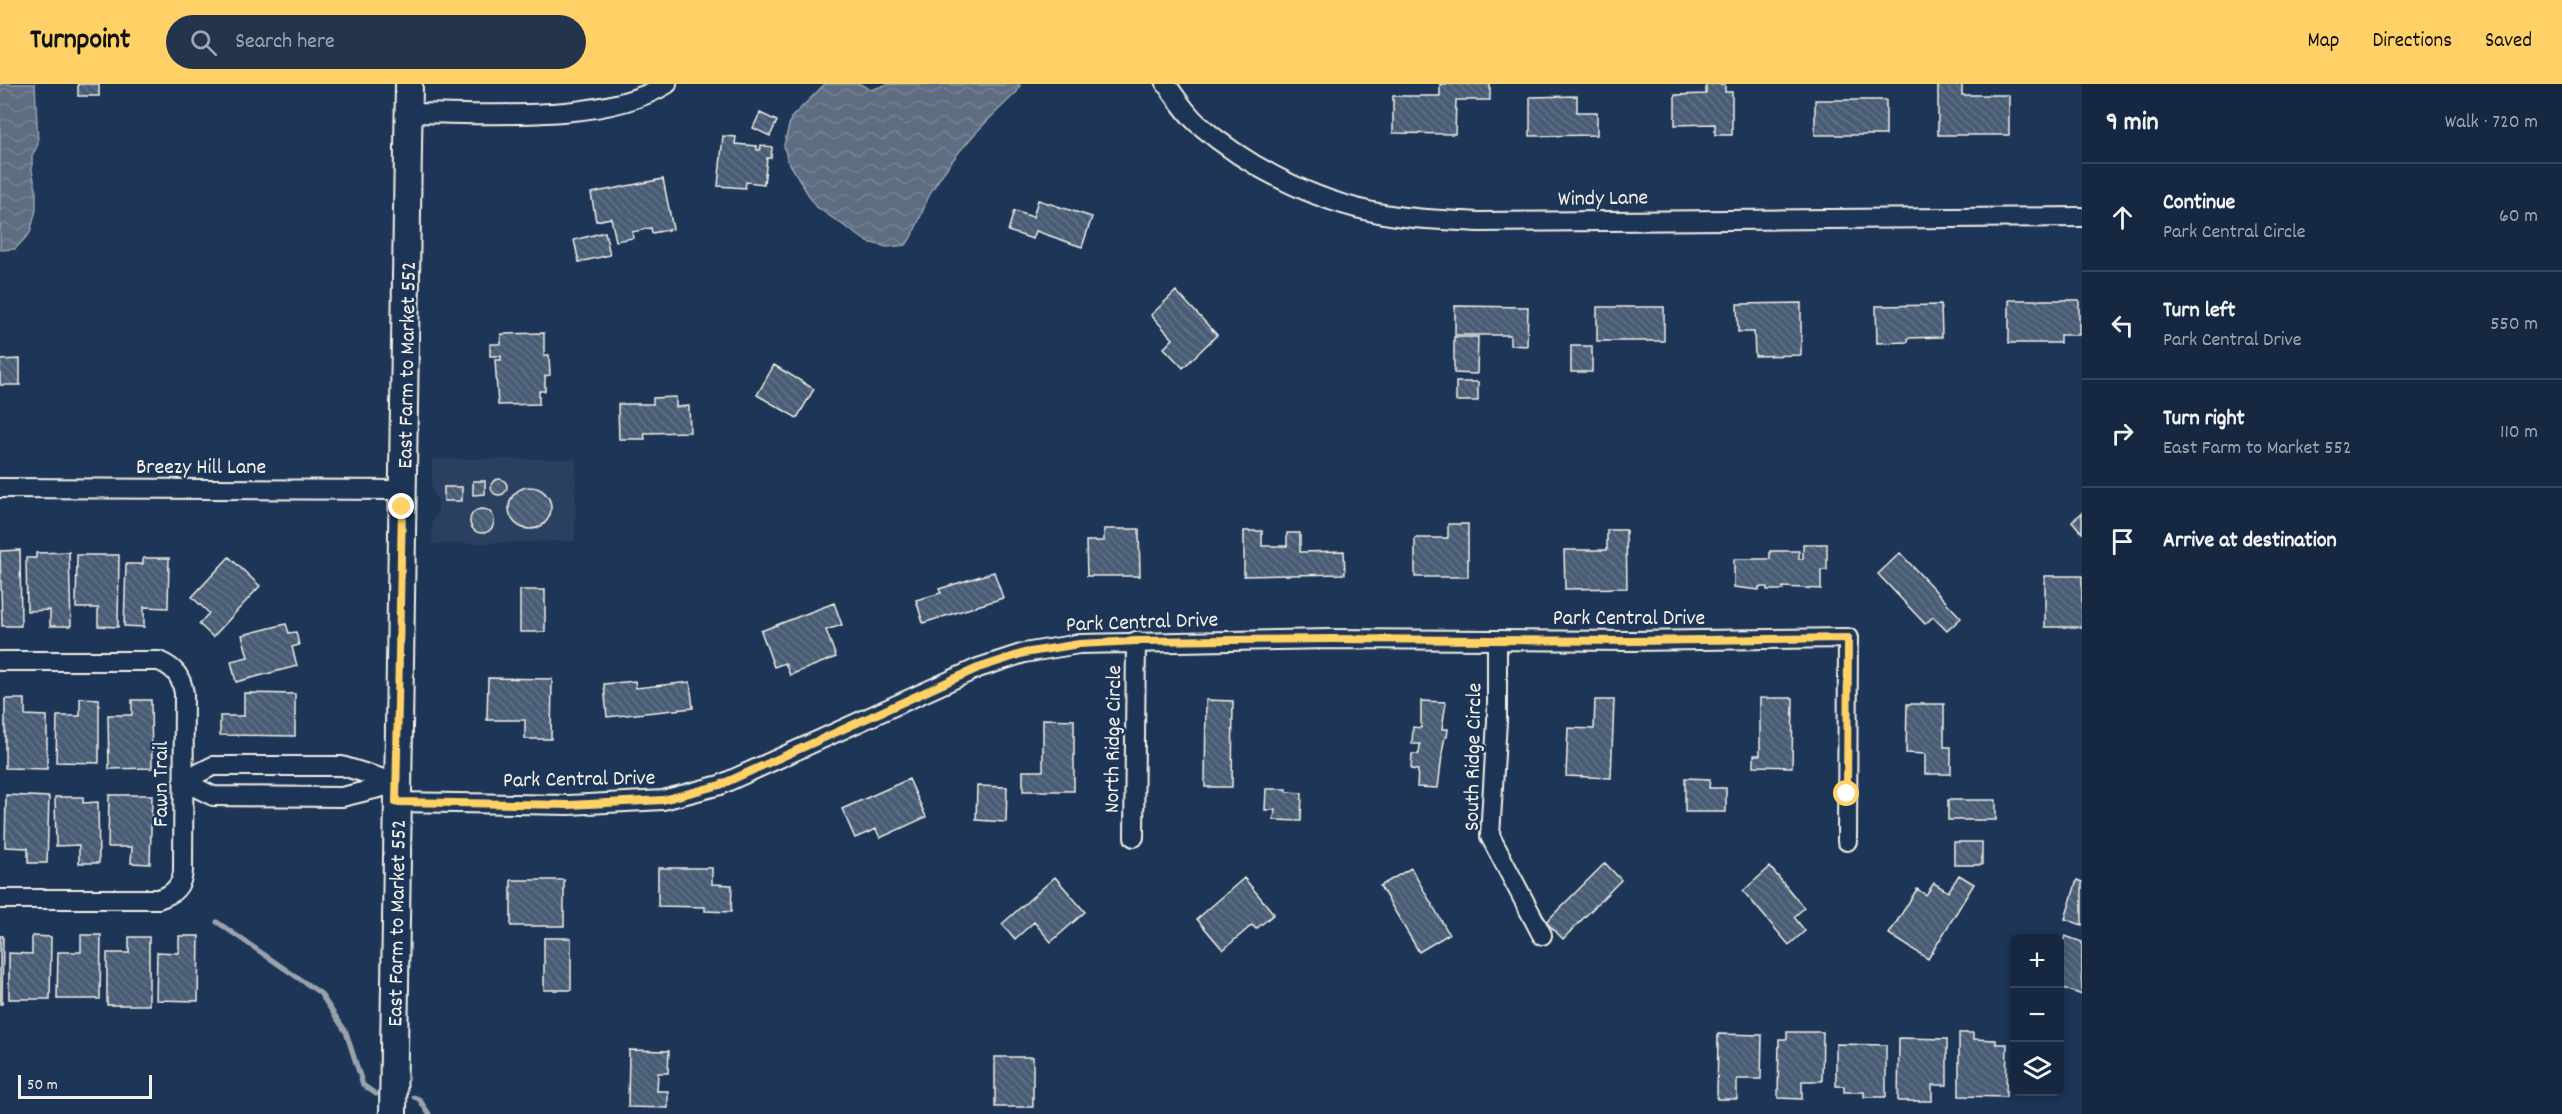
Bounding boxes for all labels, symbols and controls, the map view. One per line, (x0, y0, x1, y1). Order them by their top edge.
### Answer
search box (166, 15, 586, 69)
text: Turnpoint (30, 22, 130, 62)
icon: search (187, 26, 220, 59)
text: Search here (235, 27, 335, 58)
text: Map (2308, 27, 2339, 57)
text: Directions (2372, 27, 2452, 57)
text: Saved (2485, 27, 2532, 57)
text: 9 min (2106, 105, 2159, 142)
text: Walk · 720 m (2445, 109, 2538, 137)
street label: Windy Lane (1558, 183, 1648, 216)
text: Continue (2163, 188, 2235, 219)
icon: ahead (2106, 201, 2139, 234)
text: 60 m (2499, 203, 2538, 231)
text: Park Central Circle (2163, 219, 2306, 247)
street label: East Farm to Market 552 (391, 261, 426, 469)
text: Turn left (2163, 296, 2235, 327)
icon: left (2106, 309, 2139, 342)
text: 550 m (2490, 311, 2538, 339)
text: Park Central Drive (2163, 327, 2302, 355)
text: Turn right (2163, 404, 2245, 435)
icon: right (2106, 417, 2139, 450)
text: 110 m (2500, 419, 2538, 447)
text: East Farm to Market 552 (2163, 435, 2351, 463)
street label: Breezy Hill Lane (136, 453, 266, 484)
route end (388, 493, 414, 519)
icon: arrive (2106, 525, 2139, 558)
text: Arrive at destination (2163, 526, 2337, 557)
street label: Park Central Drive (1553, 604, 1705, 635)
street label: Park Central Drive (1065, 605, 1219, 642)
street label: North Ridge Circle (1098, 665, 1131, 813)
street label: South Ridge Circle (1458, 683, 1491, 832)
street label: Fawn Trail (147, 741, 178, 827)
street label: Park Central Drive (503, 764, 656, 797)
route start (1833, 780, 1859, 806)
street label: East Farm to Market 552 (381, 819, 416, 1027)
map controls (2010, 934, 2064, 1096)
button: + (2010, 934, 2064, 988)
button: − (2010, 988, 2064, 1042)
button: layers (2010, 1042, 2064, 1096)
scale bar (18, 1072, 152, 1100)
text: 50 m (27, 1074, 58, 1097)

